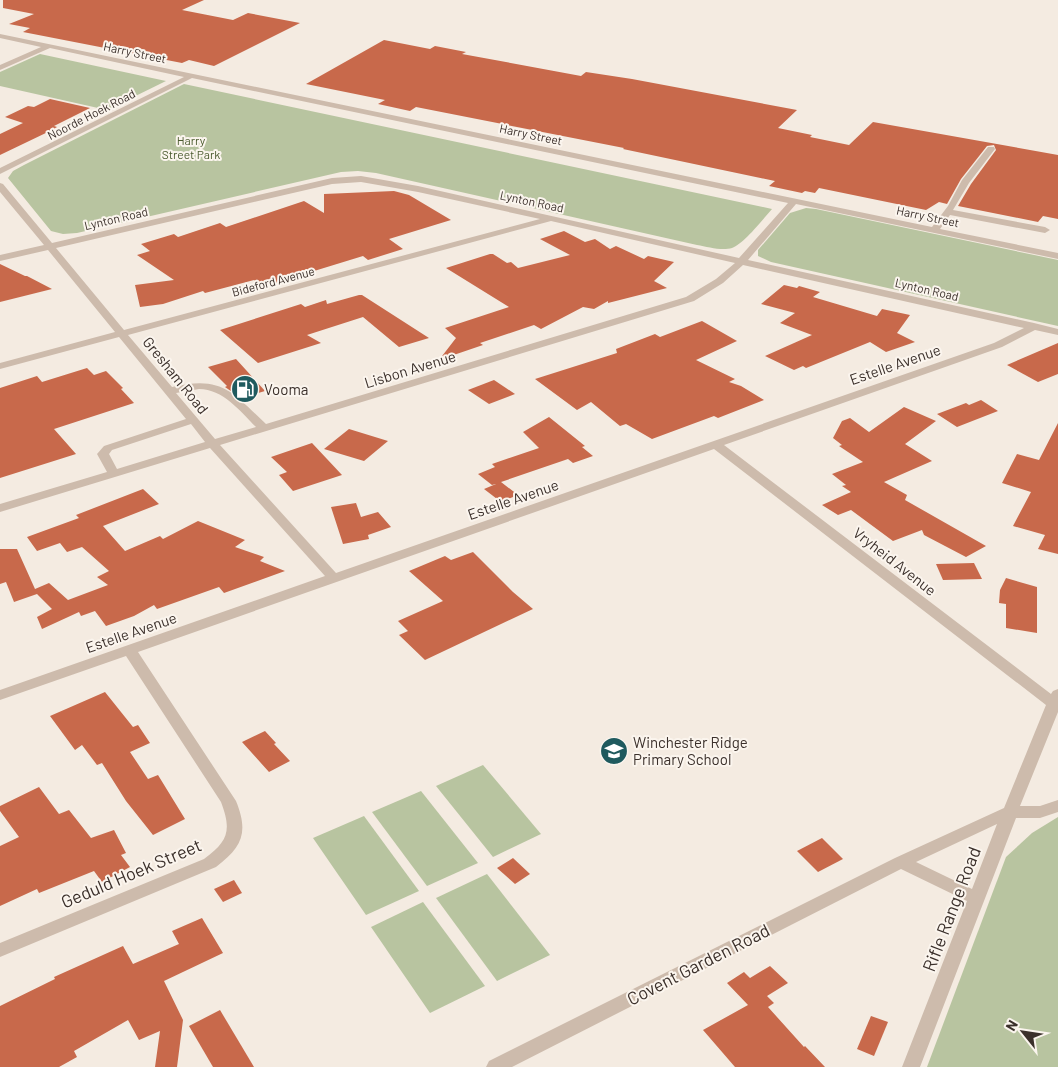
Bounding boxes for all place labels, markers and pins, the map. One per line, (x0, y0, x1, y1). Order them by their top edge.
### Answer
fuel station icon: Vooma (230, 374, 260, 404)
place label: Vooma (264, 380, 309, 398)
place label: Winchester Ridge Primary School (633, 733, 748, 768)
school or university icon: Winchester Ridge Primary School (599, 736, 629, 766)

